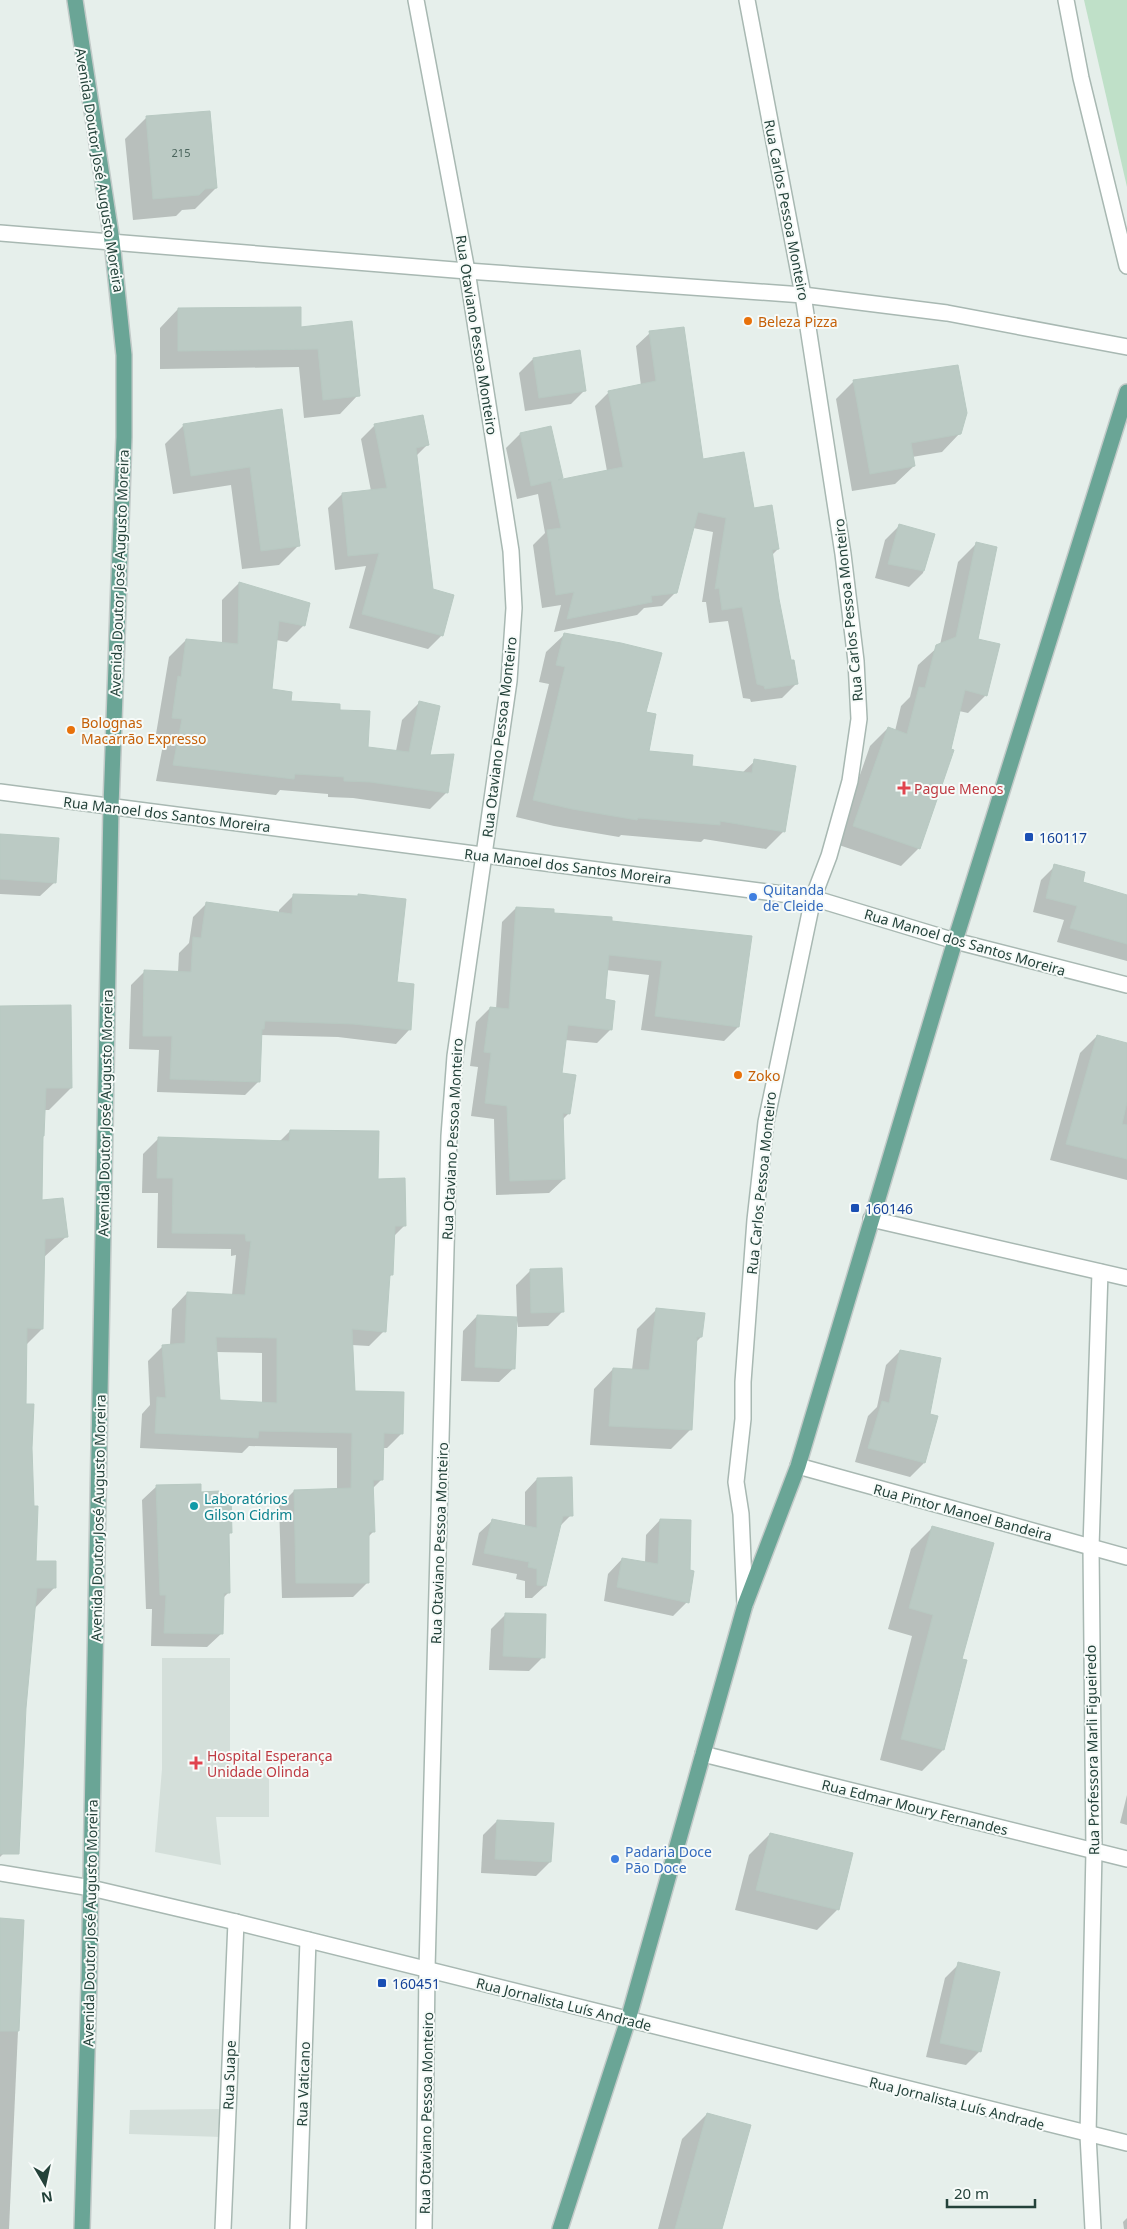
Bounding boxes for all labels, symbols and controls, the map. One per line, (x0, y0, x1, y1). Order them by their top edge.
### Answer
street label: Avenida Doutor José Augusto Moreira (71, 46, 129, 294)
street label: Rua Carlos Pessoa Monteiro (760, 118, 814, 302)
house number: 215 (172, 145, 190, 160)
street label: Rua Otaviano Pessoa Monteiro (452, 234, 502, 436)
place label: Beleza Pizza (758, 312, 838, 331)
marker: Beleza Pizza (742, 315, 754, 327)
street label: Avenida Doutor José Augusto Moreira (105, 449, 133, 697)
street label: Rua Carlos Pessoa Monteiro (829, 518, 867, 702)
street label: Rua Otaviano Pessoa Monteiro (477, 636, 521, 838)
place label: Bolognas Macarrão Expresso (81, 713, 206, 748)
marker: Bolognas Macarrão Expresso (65, 724, 77, 736)
place label: Pague Menos (914, 779, 1004, 798)
marker: Pague Menos (898, 782, 910, 794)
street label: Rua Manoel dos Santos Moreira (62, 792, 272, 836)
place label: 160117 (1039, 828, 1087, 847)
marker: 160117 (1023, 831, 1035, 843)
street label: Rua Manoel dos Santos Moreira (463, 844, 673, 888)
place label: Quitanda de Cleide (763, 880, 824, 915)
marker: Quitanda de Cleide (747, 891, 759, 903)
street label: Rua Manoel dos Santos Moreira (862, 904, 1068, 980)
street label: Avenida Doutor José Augusto Moreira (93, 989, 117, 1237)
street label: Rua Otaviano Pessoa Monteiro (437, 1038, 467, 1240)
place label: Zoko (748, 1066, 780, 1085)
marker: Zoko (732, 1069, 744, 1081)
street label: Rua Carlos Pessoa Monteiro (742, 1091, 780, 1275)
place label: 160146 (865, 1199, 913, 1218)
marker: 160146 (849, 1202, 861, 1214)
street label: Avenida Doutor José Augusto Moreira (86, 1394, 110, 1642)
street label: Rua Otaviano Pessoa Monteiro (426, 1442, 452, 1644)
street label: Rua Pintor Manoel Bandeira (871, 1479, 1055, 1545)
place label: Laboratórios Gilson Cidrim (204, 1489, 292, 1524)
marker: Laboratórios Gilson Cidrim (188, 1500, 200, 1512)
street label: Rua Professora Marli Figueiredo (1081, 1645, 1103, 1855)
place label: Hospital Esperança Unidade Olinda (207, 1746, 333, 1781)
marker: Hospital Esperança Unidade Olinda (189, 1756, 203, 1770)
street label: Rua Edmar Moury Fernandes (820, 1775, 1010, 1839)
street label: Avenida Doutor José Augusto Moreira (78, 1799, 102, 2047)
place label: Padaria Doce Pão Doce (625, 1842, 712, 1877)
marker: Padaria Doce Pão Doce (609, 1853, 621, 1865)
street label: Rua Jornalista Luís Andrade (474, 1973, 654, 2035)
place label: 160451 (392, 1974, 440, 1993)
marker: 160451 (376, 1977, 388, 1989)
street label: Rua Otaviano Pessoa Monteiro (415, 2012, 437, 2214)
street label: Rua Suape (218, 2040, 240, 2110)
street label: Rua Vaticano (292, 2041, 314, 2127)
street label: Rua Jornalista Luís Andrade (867, 2072, 1047, 2134)
north arrow (20, 2159, 70, 2209)
scale bar (947, 2176, 1034, 2208)
text: 20 m (954, 2183, 989, 2203)
text: N (40, 2187, 54, 2208)

